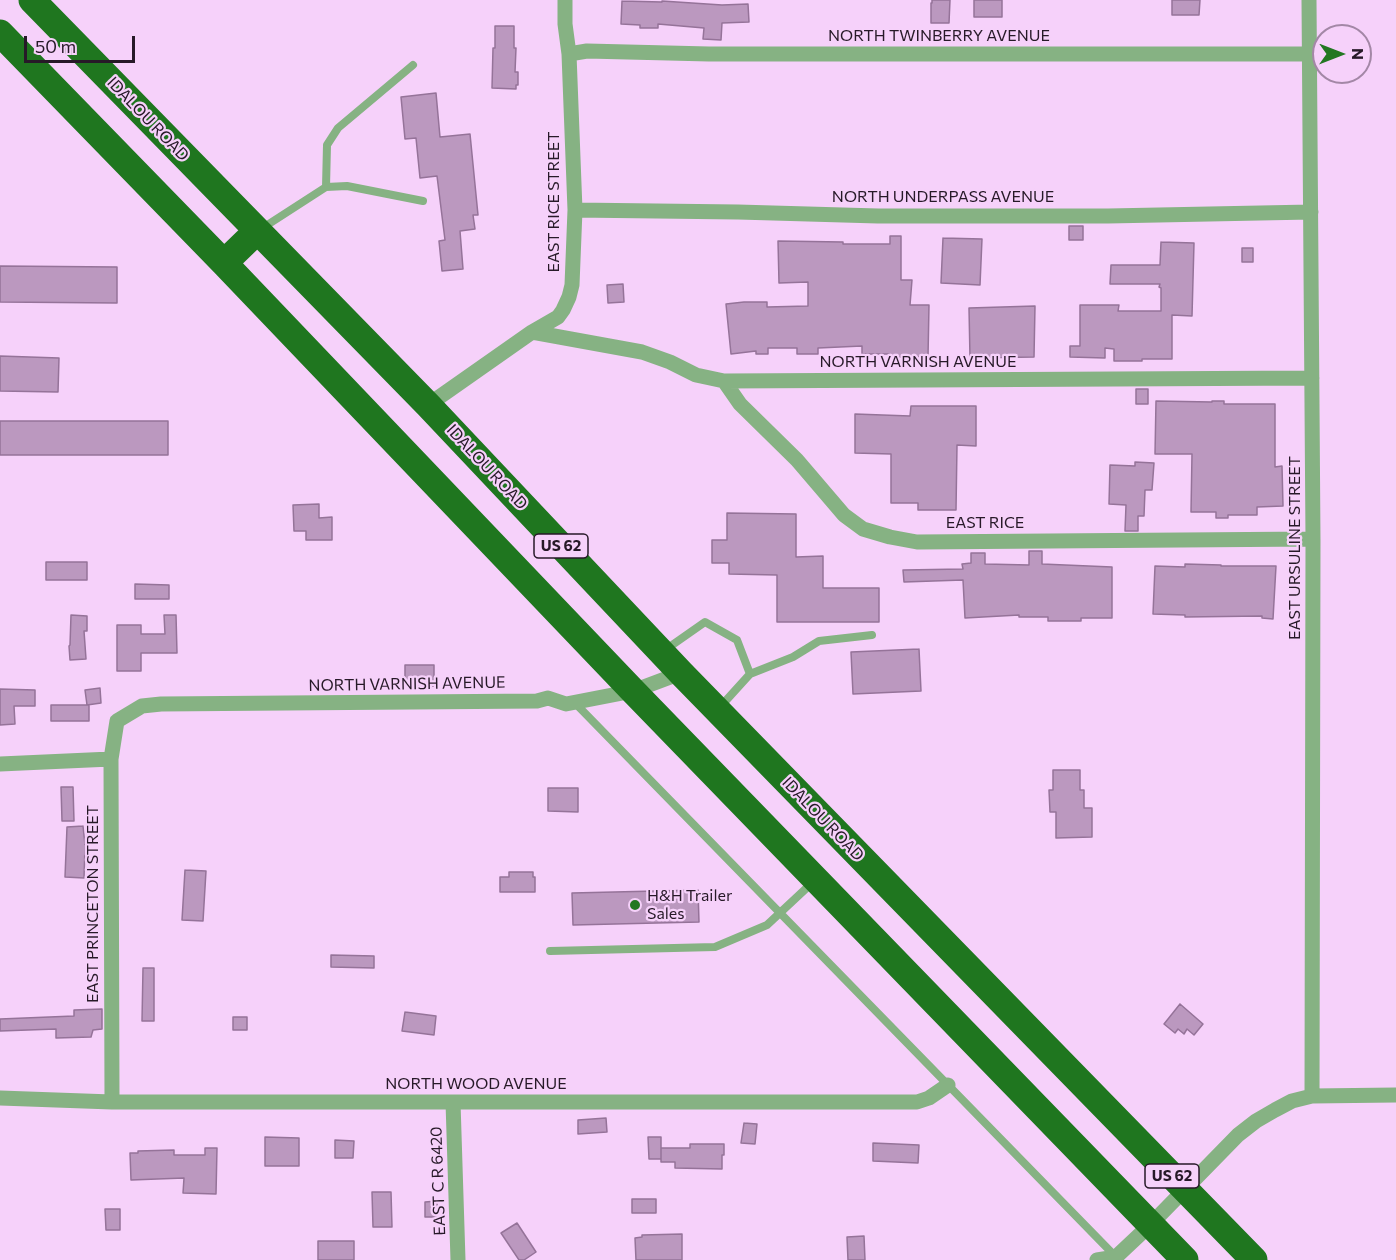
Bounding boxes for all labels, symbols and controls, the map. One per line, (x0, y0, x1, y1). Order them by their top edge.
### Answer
scale bar (27, 24, 138, 62)
north arrow (1312, 24, 1372, 84)
street label: NORTH TWINBERRY AVENUE (828, 26, 1050, 46)
text: 50 m (35, 35, 76, 57)
text: N (1349, 48, 1368, 60)
street label: IDALOU ROAD (103, 73, 193, 165)
street label: EAST RICE STREET (544, 131, 564, 273)
street label: NORTH UNDERPASS AVENUE (832, 187, 1054, 207)
street label: NORTH VARNISH AVENUE (819, 352, 1017, 372)
street label: IDALOU ROAD (443, 420, 531, 514)
street label: EAST URSULINE STREET (1285, 456, 1305, 640)
street label: EAST RICE (946, 513, 1024, 533)
road number: US 62 (534, 534, 588, 558)
street label: NORTH VARNISH AVENUE (308, 673, 506, 695)
street label: IDALOU ROAD (778, 773, 868, 865)
street label: EAST PRINCETON STREET (83, 805, 103, 1003)
place label: H&H Trailer Sales (647, 886, 732, 924)
marker: H&H Trailer Sales (628, 898, 642, 912)
street label: NORTH WOOD AVENUE (385, 1074, 567, 1094)
street label: EAST C R 6420 (427, 1126, 449, 1236)
road number: US 62 (1145, 1164, 1199, 1188)

